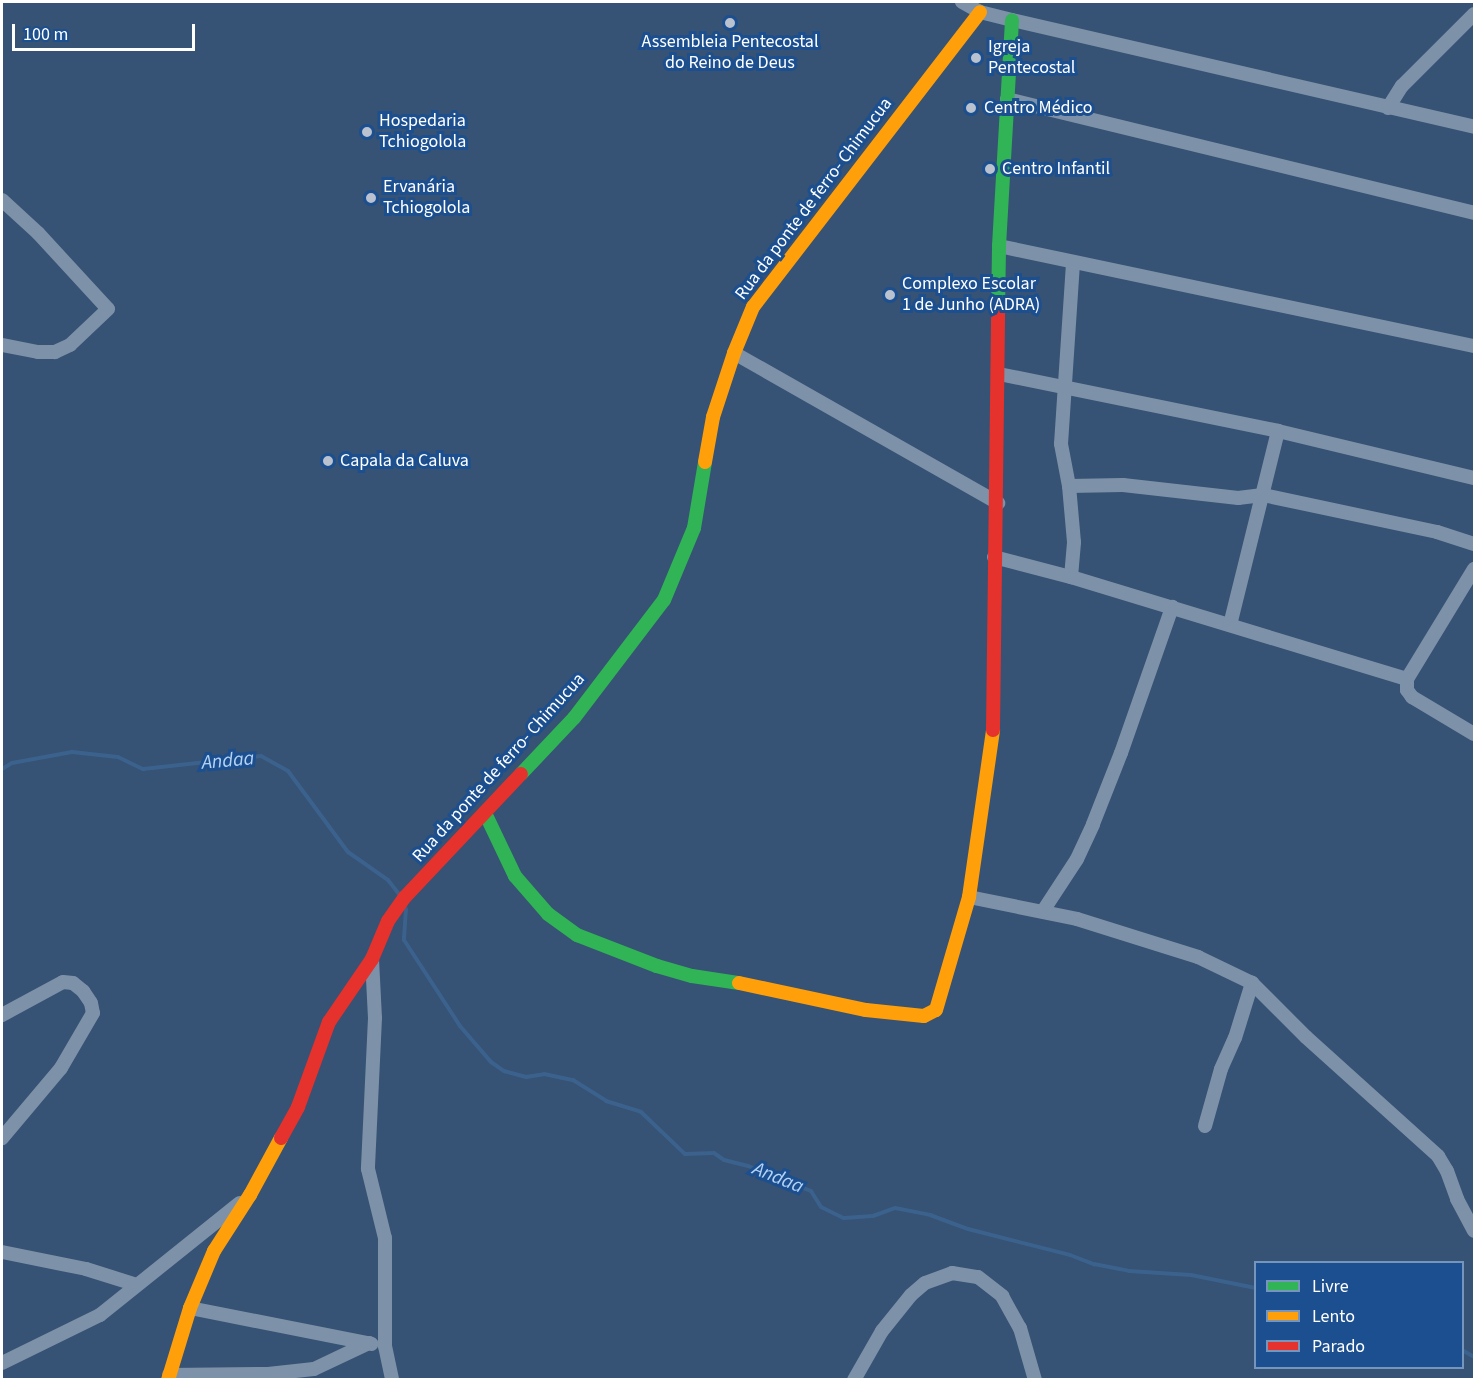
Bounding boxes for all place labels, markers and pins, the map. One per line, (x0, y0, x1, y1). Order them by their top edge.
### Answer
marker: Assembleia Pentecostal do Reino de Deus (723, 16, 737, 30)
place label: Assembleia Pentecostal do Reino de Deus (641, 32, 819, 74)
place label: Igreja Pentecostal (988, 37, 1075, 80)
marker: Igreja Pentecostal (969, 51, 983, 65)
place label: Centro Médico (984, 97, 1093, 119)
marker: Centro Médico (962, 99, 980, 117)
place label: Hospedaria Tchiogolola (379, 111, 466, 154)
marker: Hospedaria Tchiogolola (360, 125, 374, 139)
place label: Centro Infantil (1002, 158, 1110, 180)
marker: Centro Infantil (983, 162, 997, 176)
place label: Ervanária Tchiogolola (383, 177, 470, 219)
marker: Ervanária Tchiogolola (364, 191, 378, 205)
place label: Complexo Escolar 1 de Junho (ADRA) (902, 274, 1040, 316)
marker: Complexo Escolar 1 de Junho (ADRA) (883, 288, 897, 302)
place label: Capala da Caluva (340, 450, 469, 472)
marker: Capala da Caluva (321, 454, 335, 468)

